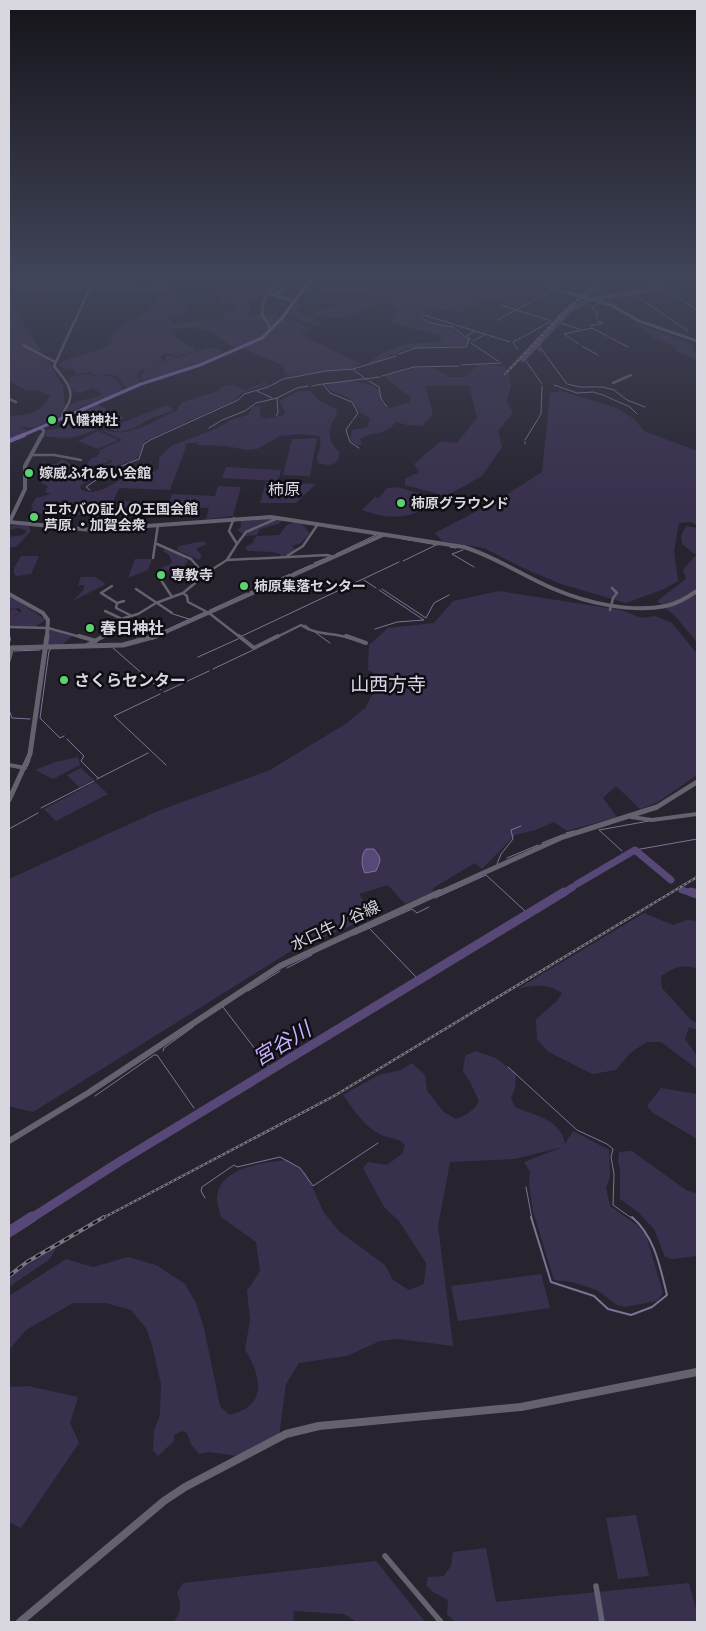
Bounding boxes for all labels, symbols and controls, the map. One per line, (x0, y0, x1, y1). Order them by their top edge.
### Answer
place label: 八幡神社 (62, 412, 118, 429)
marker: 八幡神社 (46, 414, 58, 426)
place label: 嫁威ふれあい会館 (39, 465, 151, 482)
marker: 嫁威ふれあい会館 (23, 467, 35, 479)
district label: 柿原 (268, 480, 300, 500)
place label: 柿原グラウンド (411, 495, 509, 512)
marker: 柿原グラウンド (395, 497, 407, 509)
place label: エホバの証人の王国会館 芦原.・加賀会衆 (44, 501, 198, 534)
marker: エホバの証人の王国会館 芦原.・加賀会衆 (28, 511, 40, 523)
place label: 専教寺 (171, 567, 213, 584)
marker: 専教寺 (155, 569, 167, 581)
place label: 柿原集落センター (254, 578, 366, 595)
marker: 柿原集落センター (238, 580, 250, 592)
place label: 春日神社 (100, 619, 164, 639)
marker: 春日神社 (84, 622, 96, 634)
place label: さくらセンター (74, 671, 186, 691)
marker: さくらセンター (58, 674, 70, 686)
district label: 山西方寺 (350, 674, 426, 696)
street label: 水口牛ノ谷線 (288, 897, 383, 955)
water label: 宮谷川 (249, 1016, 317, 1071)

